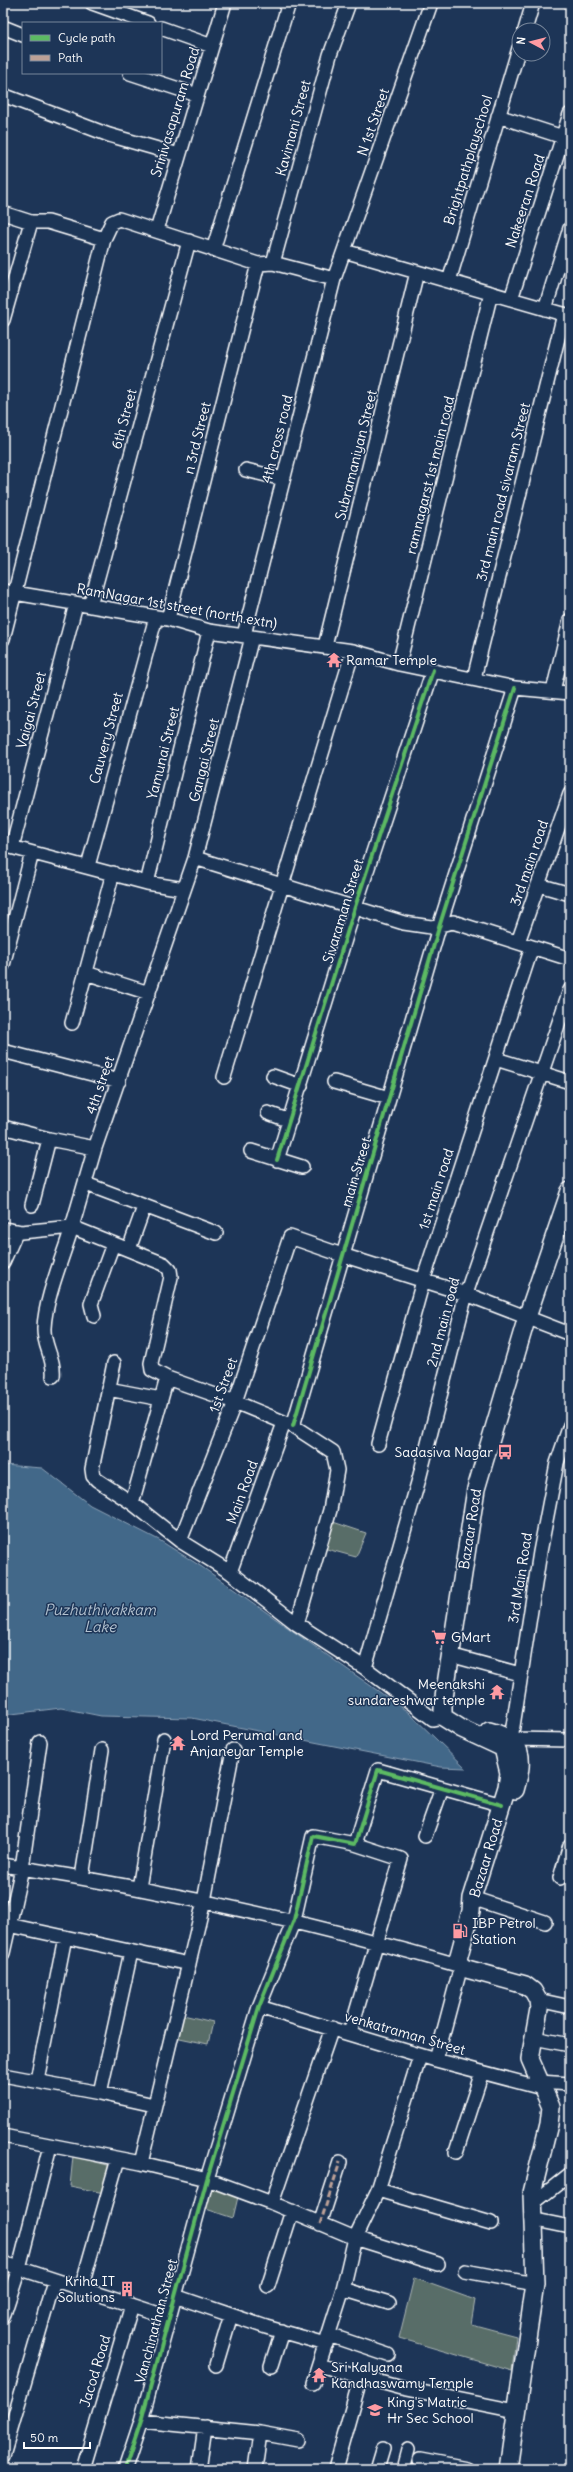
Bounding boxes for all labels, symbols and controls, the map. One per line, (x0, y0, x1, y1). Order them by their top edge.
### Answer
legend (22, 22, 162, 74)
north arrow (511, 22, 551, 62)
text: Cycle path (58, 30, 115, 45)
text: N (514, 36, 528, 45)
street label: Srinivasapuram Road (147, 45, 203, 179)
text: Path (58, 50, 83, 65)
street label: Kavimani Street (272, 78, 315, 178)
street label: N 1st Street (353, 86, 393, 158)
street label: Brightpathplayschool (440, 93, 496, 227)
street label: Nakeeran Road (501, 152, 549, 250)
street label: 6th Street (107, 387, 141, 451)
street label: Subramaniyan Street (331, 388, 381, 522)
street label: 4th cross road (257, 393, 297, 485)
street label: ramnagarst 1st main road (402, 394, 458, 556)
street label: n 3rd Street (179, 400, 215, 476)
street label: 3rd main road sivaram Street (472, 400, 534, 583)
street label: RamNagar 1st street (north.extn) (75, 579, 279, 633)
temple icon: Ramar Temple (325, 651, 343, 669)
place label: Ramar Temple (346, 651, 437, 669)
street label: Vaigai Street (12, 669, 50, 750)
street label: Cauvery Street (85, 690, 127, 786)
street label: Yamunai Street (143, 704, 183, 801)
street label: Gangai Street (185, 716, 223, 804)
street label: 3rd main road (506, 818, 552, 908)
street label: Sivaraman Street (319, 856, 368, 965)
street label: 4th street (82, 1053, 118, 1116)
street label: main Street (337, 1135, 375, 1209)
street label: 1st main road (414, 1146, 458, 1232)
street label: 2nd main road (422, 1275, 464, 1369)
street label: 1st Street (205, 1355, 241, 1415)
place label: Sadasiva Nagar (394, 1443, 493, 1461)
bus stop icon: Sadasiva Nagar (496, 1443, 514, 1461)
street label: Main Road (222, 1458, 262, 1526)
street label: Bazaar Road (455, 1487, 485, 1571)
street label: 3rd Main Road (504, 1531, 536, 1625)
water label: Puzhuthivakkam Lake (44, 1600, 157, 1636)
supermarket icon: GMart (430, 1628, 448, 1646)
place label: GMart (451, 1628, 491, 1646)
place label: Meenakshi sundareshwar temple (348, 1675, 485, 1709)
temple icon: Meenakshi sundareshwar temple (488, 1683, 506, 1701)
place label: Lord Perumal and Anjaneyar Temple (190, 1726, 304, 1760)
temple icon: Lord Perumal and Anjaneyar Temple (169, 1734, 187, 1752)
street label: Bazaar Road (465, 1816, 507, 1900)
place label: IBP Petrol Station (472, 1914, 536, 1948)
fuel station icon: IBP Petrol Station (451, 1922, 469, 1940)
street label: venkatraman Street (343, 2007, 468, 2059)
street label: Vanchinathan Street (131, 2256, 181, 2385)
place label: Kriha IT Solutions (58, 2272, 115, 2306)
building icon: Kriha IT Solutions (118, 2280, 136, 2298)
street label: Jacod Road (76, 2333, 114, 2409)
place label: Sri Kalyana Kandhaswamy Temple (331, 2358, 474, 2392)
temple icon: Sri Kalyana Kandhaswamy Temple (310, 2366, 328, 2384)
place label: King's Matric Hr Sec School (387, 2393, 474, 2427)
school or university icon: King's Matric Hr Sec School (366, 2401, 384, 2419)
scale bar (24, 2424, 90, 2450)
text: 50 m (30, 2430, 59, 2445)

